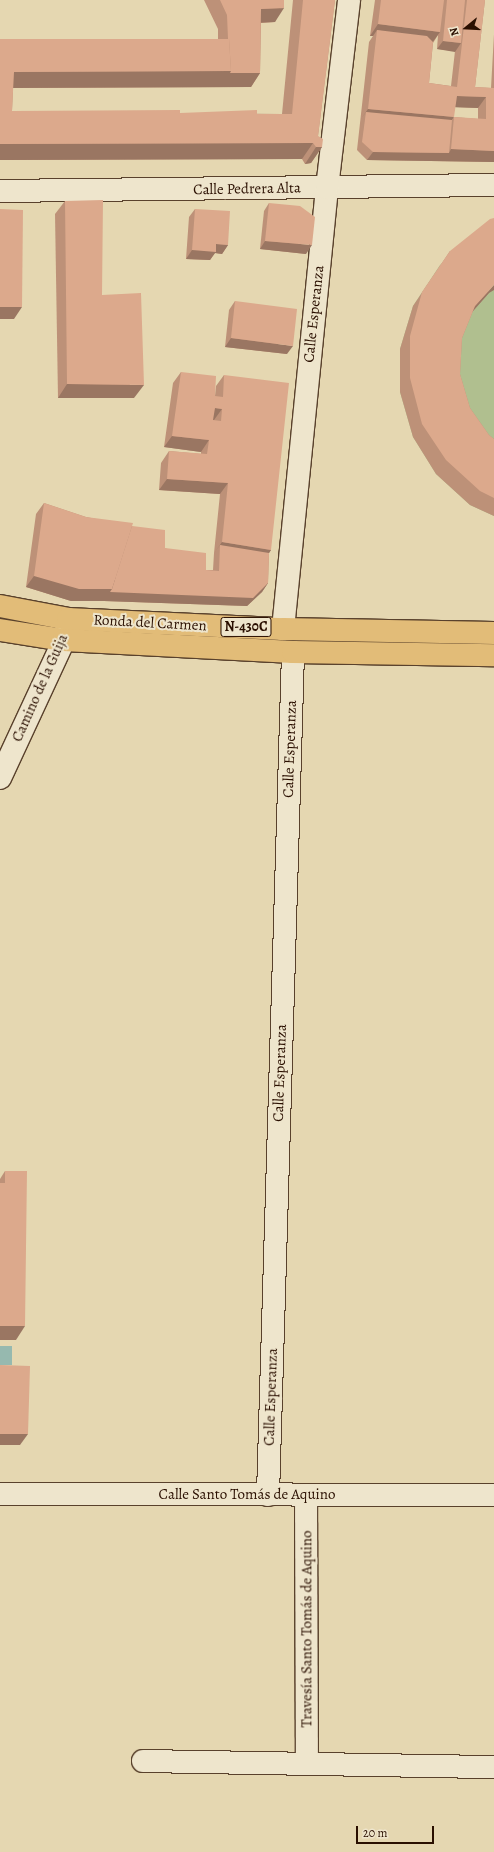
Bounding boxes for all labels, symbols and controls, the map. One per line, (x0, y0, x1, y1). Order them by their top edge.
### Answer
north arrow (446, 8, 486, 48)
text: N (446, 26, 462, 38)
street label: Calle Pedrera Alta (193, 179, 301, 199)
street label: Calle Esperanza (300, 265, 328, 363)
street label: Ronda del Carmen (93, 611, 207, 635)
road number: N-430C (220, 615, 272, 639)
street label: Camino de la Guija (8, 631, 72, 745)
street label: Calle Esperanza (279, 700, 301, 798)
street label: Calle Esperanza (269, 1024, 291, 1122)
street label: Calle Esperanza (260, 1348, 282, 1446)
street label: Calle Santo Tomás de Aquino (159, 1486, 335, 1504)
street label: Travesía Santo Tomás de Aquino (298, 1531, 316, 1727)
scale bar (358, 1818, 436, 1844)
text: 20 m (363, 1825, 387, 1841)

